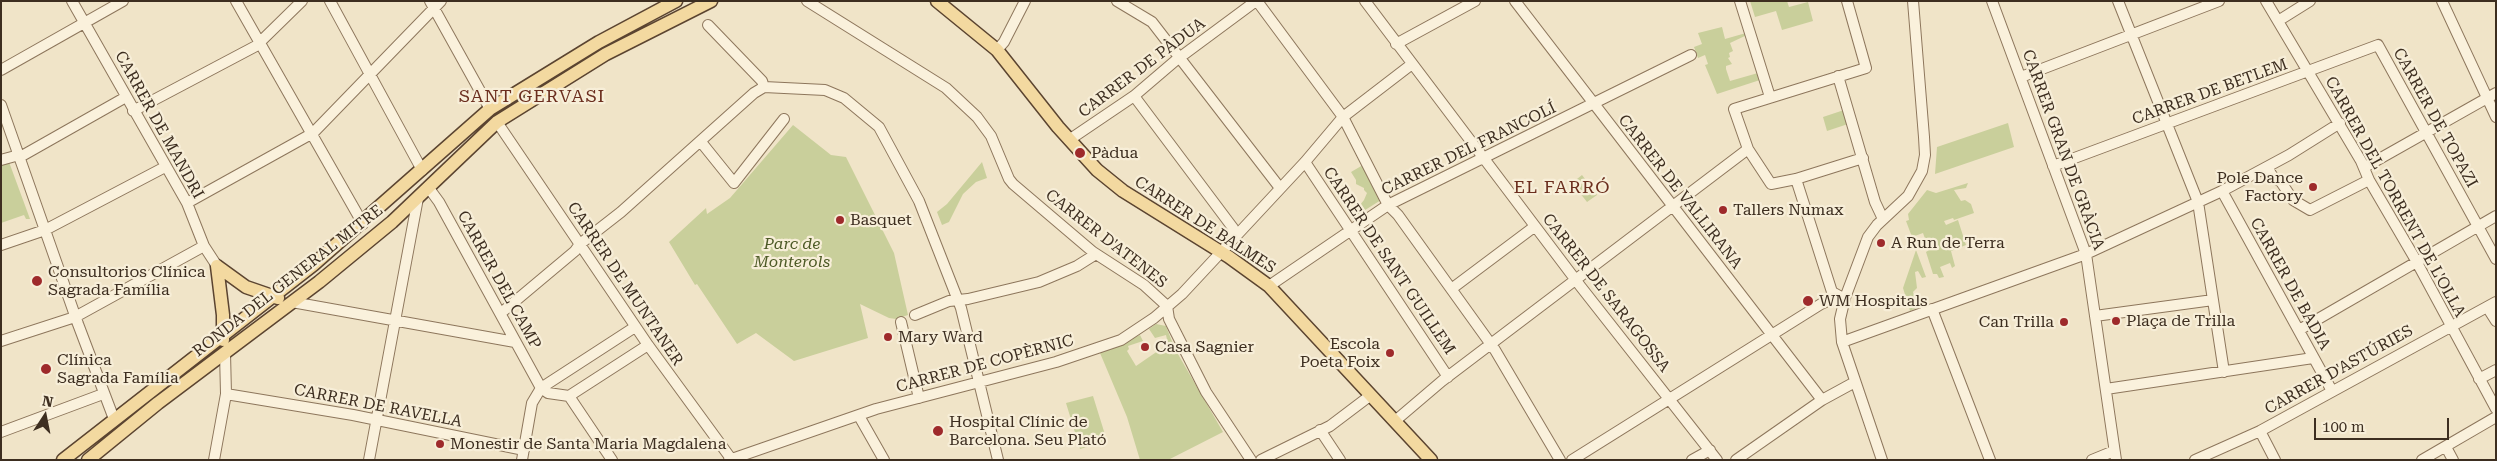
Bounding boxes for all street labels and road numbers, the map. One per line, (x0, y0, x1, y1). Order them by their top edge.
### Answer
street label: CARRER DE PÀDUA (1075, 14, 1209, 122)
street label: CARRER DE TOPAZI (2389, 45, 2481, 191)
street label: CARRER GRAN DE GRÀCIA (2018, 47, 2108, 253)
street label: CARRER DE MANDRI (110, 48, 208, 202)
street label: CARRER DE BETLEM (2130, 55, 2290, 129)
street label: CARRER DEL TORRENT DE L'OLLA (2321, 73, 2469, 321)
street label: CARRER DEL FRANCOLÍ (1379, 98, 1559, 200)
street label: CARRER DE VALLIRANA (1614, 111, 1746, 273)
street label: CARRER DE SANT GUILLEM (1319, 164, 1459, 358)
street label: CARRER DE BALMES (1131, 172, 1279, 278)
street label: CARRER D'ATENES (1041, 186, 1171, 292)
street label: CARRER DE MUNTANER (563, 198, 687, 370)
street label: RONDA DEL GENERAL MITRE (189, 201, 387, 361)
street label: CARRER DEL CAMP (453, 208, 545, 352)
street label: CARRER DE SARAGOSSA (1538, 210, 1674, 376)
street label: CARRER DE BADIA (2246, 214, 2334, 354)
street label: CARRER D'ASTÚRIES (2262, 321, 2416, 419)
street label: CARRER DE COPÈRNIC (894, 331, 1076, 397)
street label: CARRER DE RAVELLA (292, 380, 464, 432)

